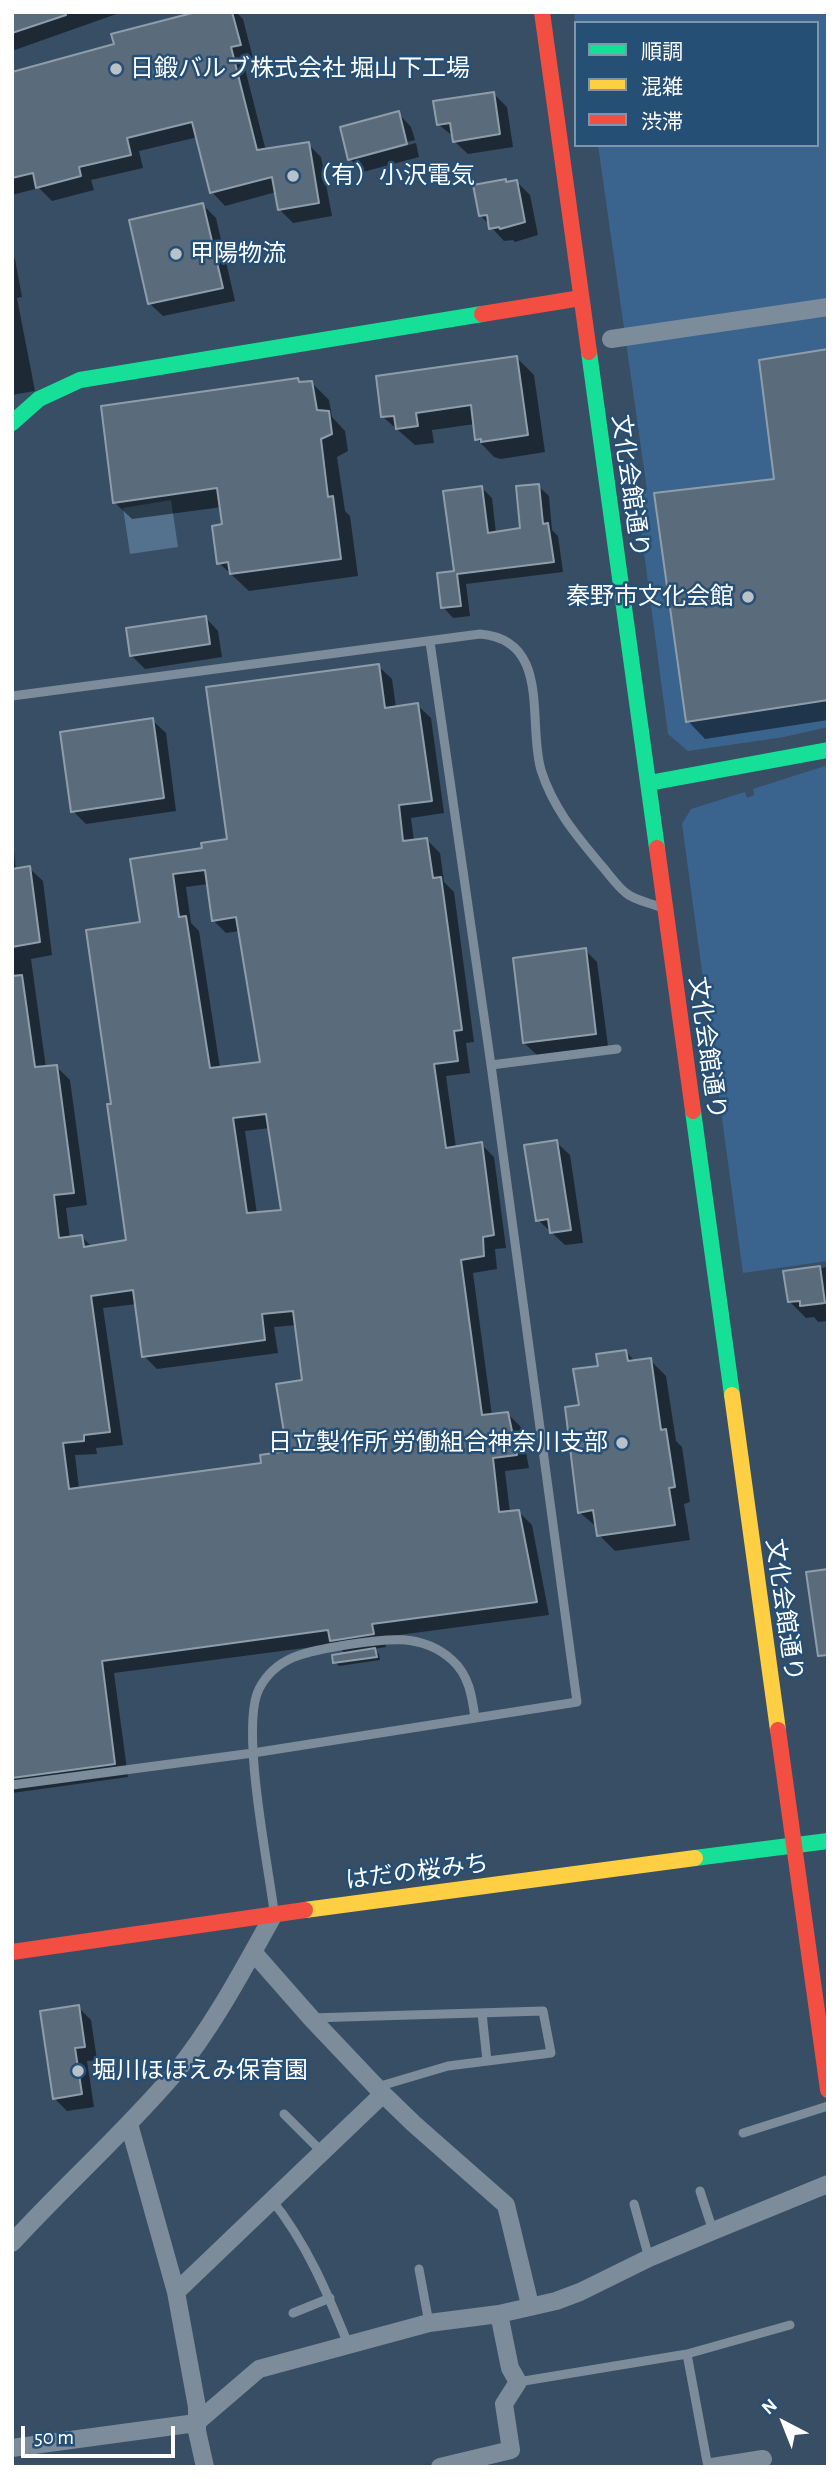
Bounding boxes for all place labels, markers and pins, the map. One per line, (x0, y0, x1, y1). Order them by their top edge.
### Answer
place label: 日鍛バルブ株式会社 堀山下工場 (130, 55, 470, 83)
marker: 日鍛バルブ株式会社 堀山下工場 (108, 61, 124, 77)
place label: （有）小沢電気 (307, 162, 475, 190)
marker: （有）小沢電気 (285, 168, 301, 184)
place label: 甲陽物流 (190, 240, 286, 268)
marker: 甲陽物流 (168, 246, 184, 262)
place label: 秦野市文化会館 (566, 583, 734, 611)
marker: 秦野市文化会館 (740, 589, 756, 605)
place label: 日立製作所 労働組合神奈川支部 (268, 1429, 608, 1457)
marker: 日立製作所 労働組合神奈川支部 (614, 1435, 630, 1451)
place label: 堀川ほほえみ保育園 (92, 2057, 308, 2085)
marker: 堀川ほほえみ保育園 (70, 2063, 86, 2079)

